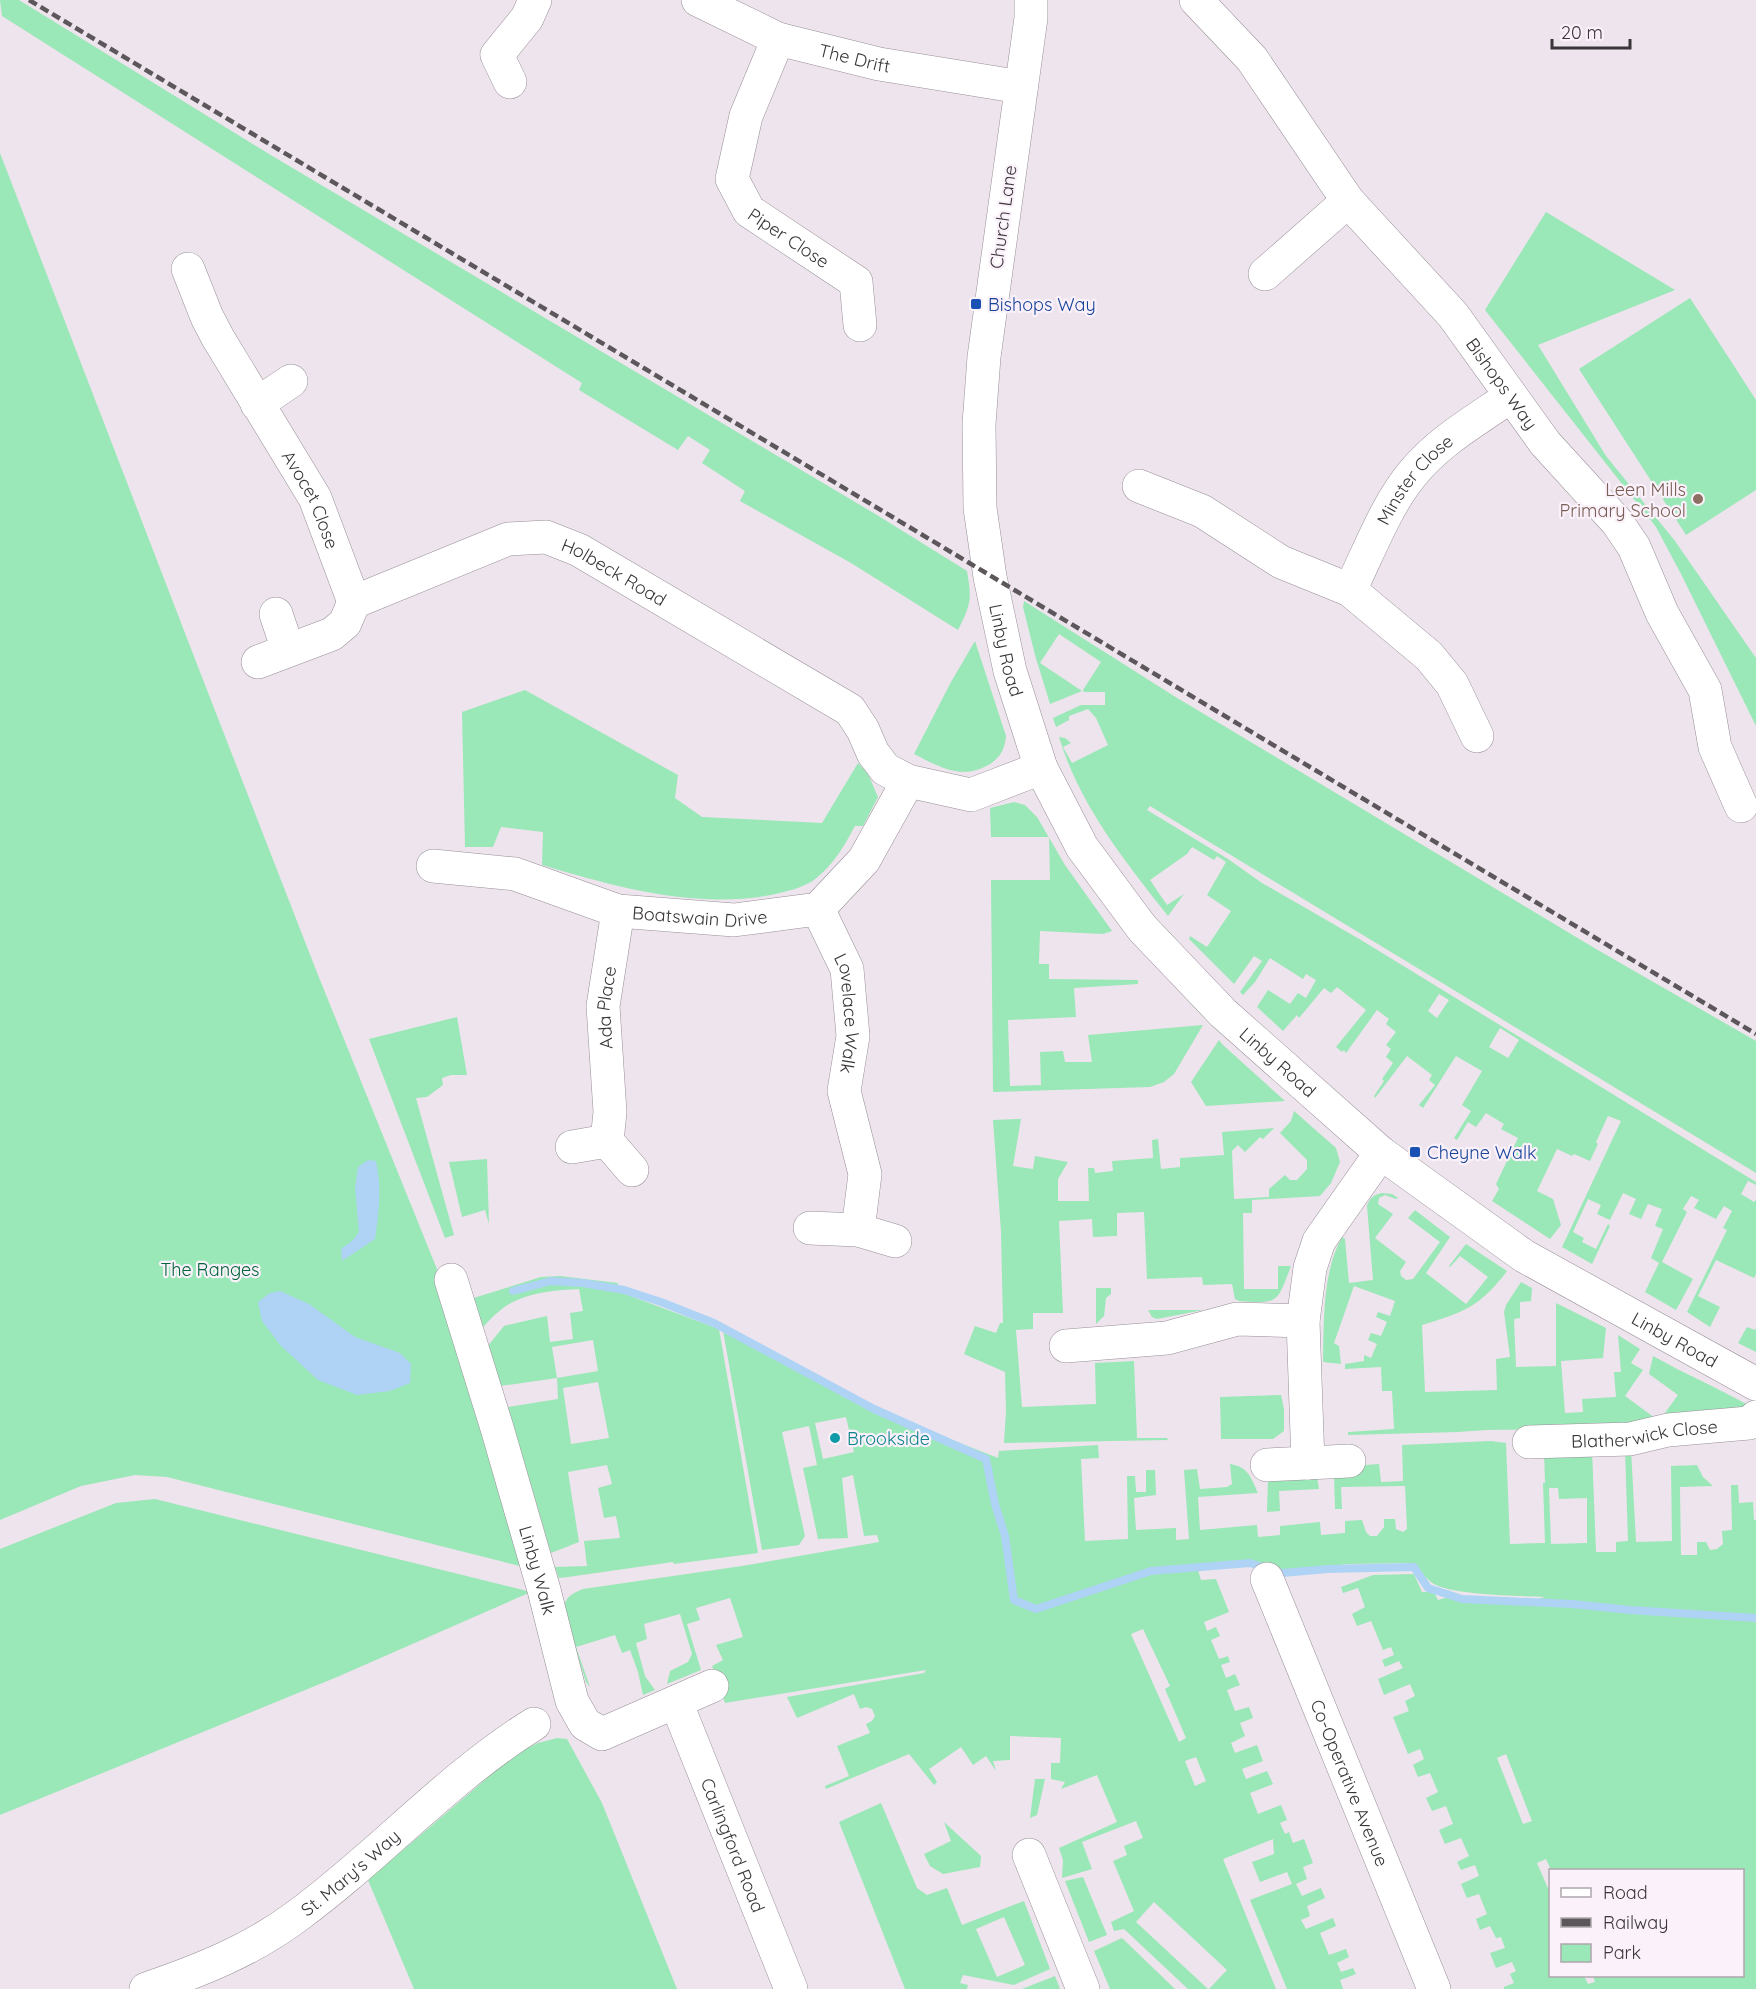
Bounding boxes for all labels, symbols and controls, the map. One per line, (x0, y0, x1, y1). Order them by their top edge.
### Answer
scale bar (1552, 12, 1630, 50)
text: 20 m (1561, 21, 1603, 44)
street label: The Drift (817, 38, 892, 77)
street label: Church Lane (984, 164, 1022, 270)
street label: Piper Close (744, 202, 834, 273)
place label: Bishops Way (988, 293, 1096, 316)
marker: Bishops Way (969, 297, 983, 311)
street label: Bishops Way (1461, 333, 1543, 434)
street label: Minster Close (1371, 429, 1457, 529)
street label: Avocet Close (277, 446, 344, 552)
place label: Leen Mills Primary School (1560, 478, 1686, 522)
marker: Leen Mills Primary School (1691, 492, 1705, 506)
street label: Holbeck Road (558, 533, 671, 611)
street label: Linby Road (984, 602, 1029, 699)
street label: Boatswain Drive (631, 901, 769, 932)
street label: Lovelace Walk (830, 949, 865, 1075)
street label: Ada Place (591, 964, 621, 1050)
street label: Linby Road (1235, 1022, 1321, 1102)
place label: Cheyne Walk (1427, 1141, 1537, 1164)
marker: Cheyne Walk (1408, 1145, 1422, 1159)
park label: The Ranges (160, 1258, 260, 1281)
street label: Linby Road (1628, 1306, 1722, 1372)
street label: Blatherwick Close (1571, 1414, 1719, 1452)
place label: Brookside (847, 1427, 930, 1450)
marker: Brookside (828, 1431, 842, 1445)
street label: Linby Walk (514, 1523, 561, 1617)
street label: Co-Operative Avenue (1306, 1696, 1394, 1870)
street label: Carlingford Road (696, 1774, 771, 1916)
street label: St. Mary's Way (296, 1824, 404, 1921)
legend (1549, 1869, 1744, 1977)
text: Road (1603, 1881, 1648, 1904)
text: Railway (1603, 1911, 1669, 1934)
text: Park (1603, 1941, 1641, 1964)

